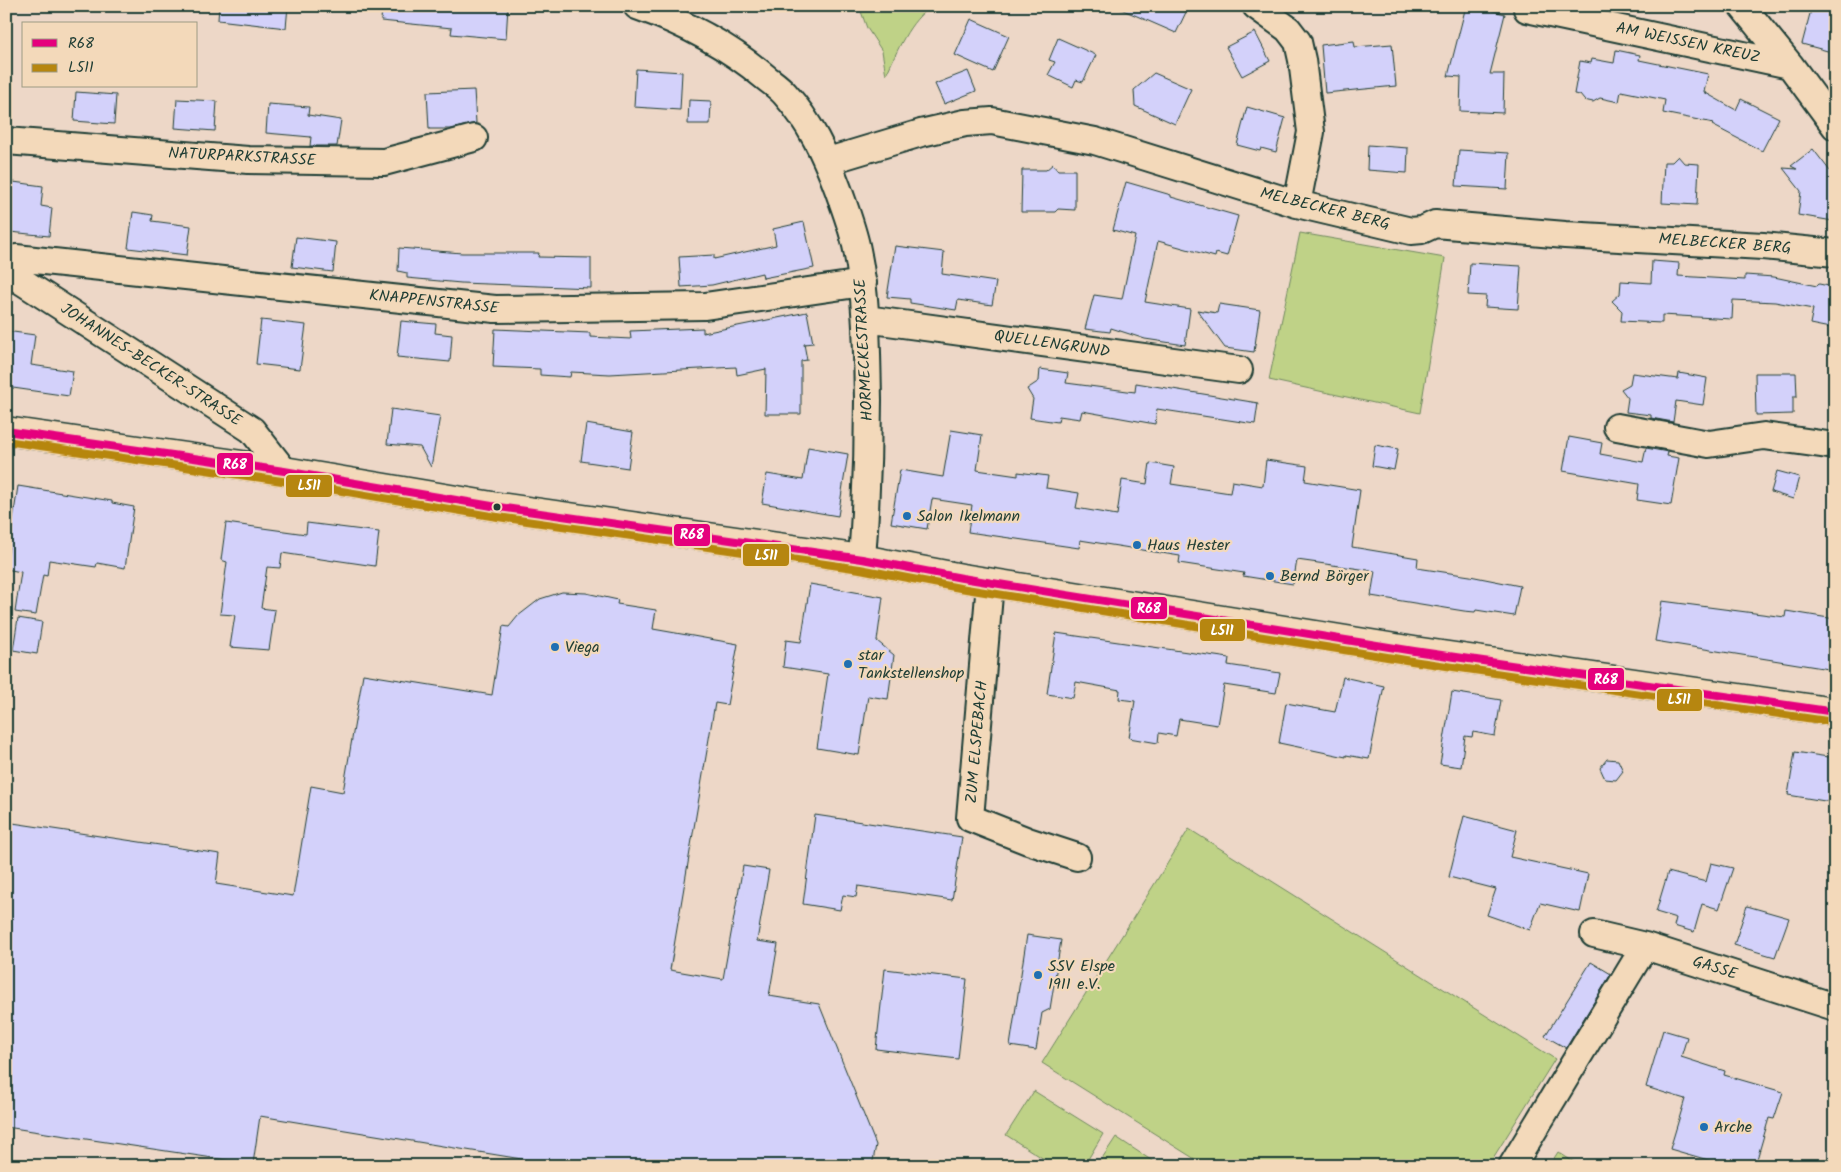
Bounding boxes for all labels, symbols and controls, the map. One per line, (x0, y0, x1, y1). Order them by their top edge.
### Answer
street label: AM WEISSEN KREUZ (1614, 16, 1762, 70)
legend (22, 22, 198, 88)
text: R68 (68, 32, 95, 56)
text: L511 (68, 56, 94, 80)
street label: NATURPARKSTRASSE (168, 141, 317, 173)
street label: MELBECKER BERG (1257, 181, 1393, 237)
street label: MELBECKER BERG (1658, 227, 1792, 261)
street label: HORMECKESTRASSE (848, 277, 880, 422)
street label: KNAPPENSTRASSE (368, 283, 501, 321)
street label: JOHANNES-BECKER-STRASSE (55, 297, 247, 433)
street label: QUELLENGRUND (992, 324, 1112, 364)
line badge: R68 (216, 452, 254, 476)
text: R68 (223, 454, 248, 476)
line badge: L511 (285, 474, 333, 498)
text: L511 (297, 475, 321, 497)
unlabelled marker (492, 502, 502, 512)
place label: Salon Ikelmann (917, 504, 1020, 529)
marker: Salon Ikelmann (901, 510, 913, 522)
line badge: R68 (673, 523, 711, 547)
text: R68 (680, 524, 705, 546)
place label: Haus Hester (1147, 533, 1231, 558)
marker: Haus Hester (1131, 539, 1143, 551)
line badge: L511 (742, 543, 790, 567)
text: L511 (754, 545, 778, 567)
place label: Bernd Börger (1280, 564, 1370, 589)
marker: Bernd Börger (1264, 570, 1276, 582)
line badge: R68 (1130, 596, 1168, 620)
text: R68 (1137, 598, 1162, 620)
line badge: L511 (1199, 618, 1246, 642)
text: L511 (1210, 620, 1234, 642)
place label: Viega (565, 635, 600, 660)
marker: Viega (549, 641, 561, 653)
place label: star Tankstellenshop (858, 643, 965, 686)
marker: star Tankstellenshop (842, 658, 854, 670)
line badge: R68 (1587, 667, 1625, 691)
text: R68 (1594, 669, 1619, 691)
street label: ZUM ELSPEBACH (959, 679, 995, 805)
line badge: L511 (1656, 688, 1703, 712)
text: L511 (1667, 689, 1691, 711)
street label: GASSE (1689, 949, 1741, 987)
place label: SSV Elspe 1911 e.V. (1048, 954, 1115, 997)
marker: SSV Elspe 1911 e.V. (1032, 969, 1044, 981)
place label: Arche (1714, 1115, 1752, 1140)
marker: Arche (1698, 1121, 1710, 1133)

